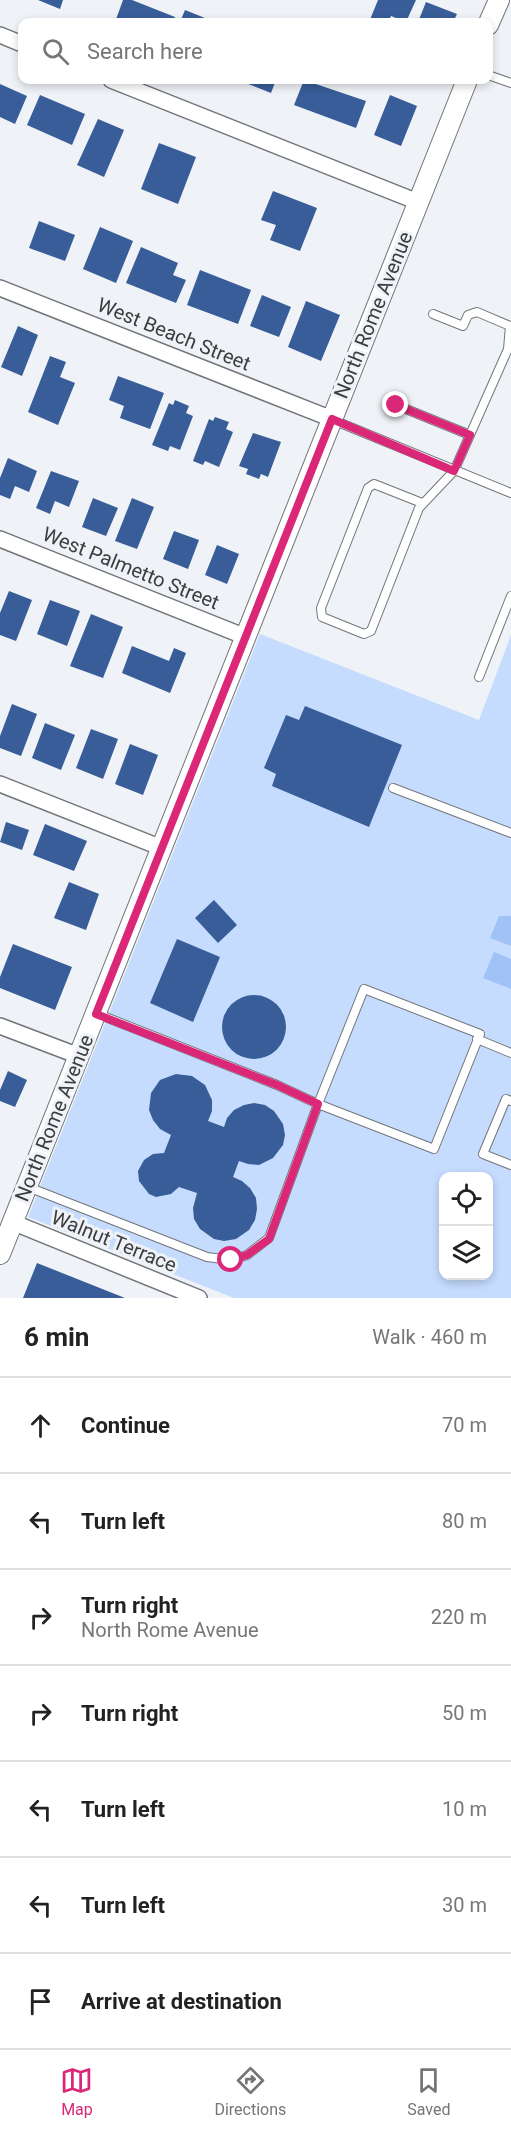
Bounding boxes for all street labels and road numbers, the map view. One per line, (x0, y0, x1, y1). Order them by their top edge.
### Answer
street label: North Rome Avenue (329, 228, 417, 402)
street label: West Beach Street (94, 292, 254, 376)
street label: West Palmetto Street (39, 522, 223, 614)
street label: North Rome Avenue (10, 1031, 98, 1205)
street label: Walnut Terrace (48, 1205, 180, 1277)

